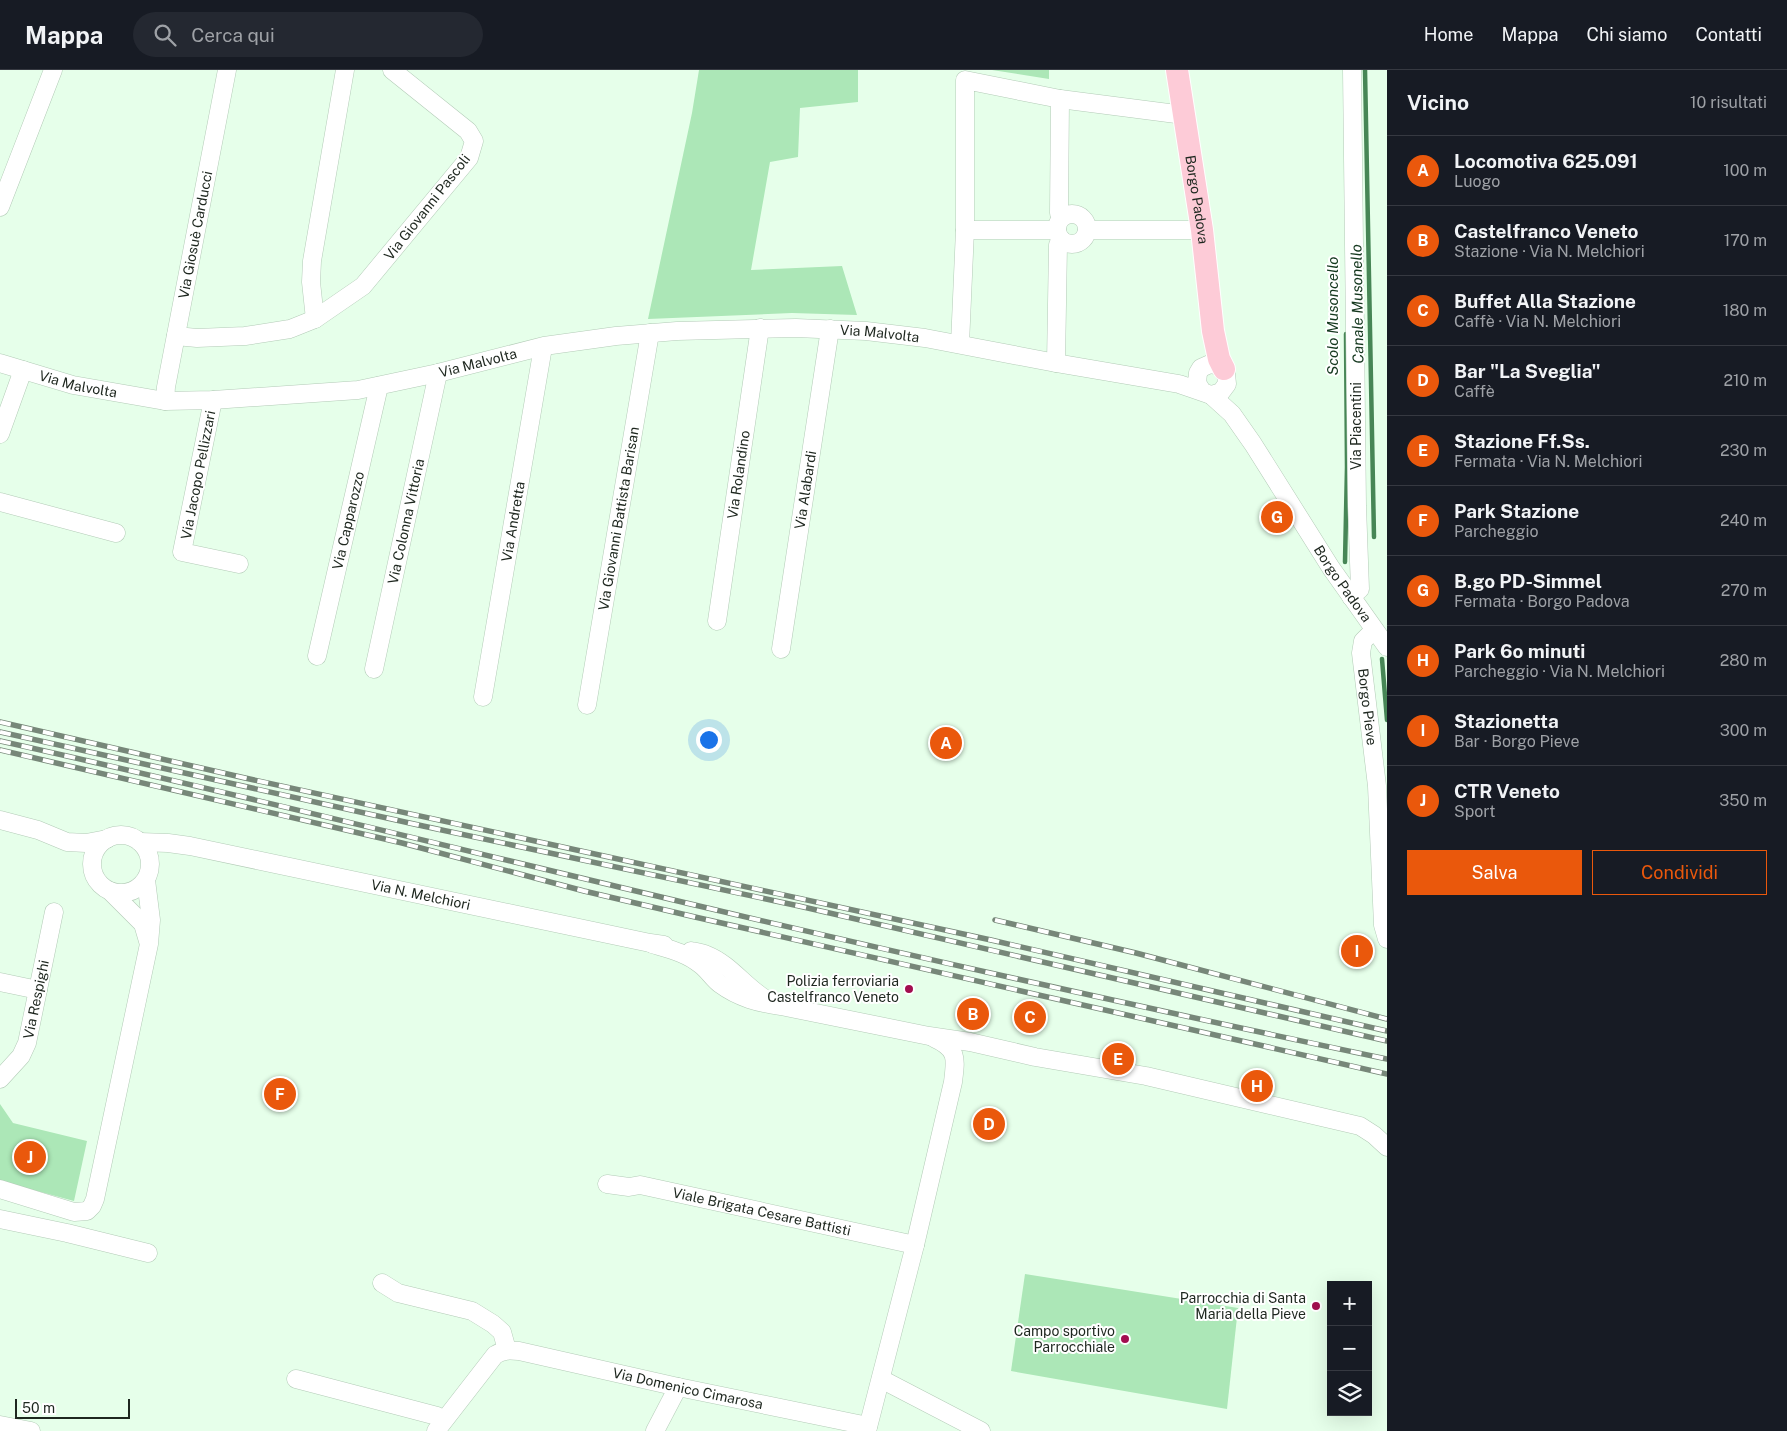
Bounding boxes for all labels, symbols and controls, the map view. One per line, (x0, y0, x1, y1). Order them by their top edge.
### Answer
search box (133, 12, 483, 57)
text: Mappa (25, 21, 103, 49)
icon: search (151, 21, 179, 49)
text: Cerca qui (191, 24, 275, 46)
text: Home (1424, 24, 1473, 45)
text: Mappa (1501, 24, 1559, 45)
text: Chi siamo (1587, 24, 1667, 45)
text: Contatti (1695, 24, 1762, 45)
text: Vicino (1407, 90, 1469, 115)
text: 10 risultati (1690, 93, 1767, 112)
text: Locomotiva 625.091 (1454, 150, 1638, 172)
street label: Via Giovanni Pascoli (381, 151, 473, 263)
street label: Borgo Padova (1182, 154, 1211, 245)
text: A (1417, 161, 1429, 180)
text: 100 m (1723, 161, 1767, 180)
street label: Via Giosuè Carducci (175, 170, 215, 300)
text: Luogo (1454, 172, 1500, 191)
text: Castelfranco Veneto (1454, 220, 1639, 242)
text: B (1418, 231, 1428, 250)
text: 170 m (1724, 231, 1767, 250)
text: Stazione · Via N. Melchiori (1454, 242, 1645, 261)
water label: Canale Musonello (1347, 244, 1367, 364)
water label: Scolo Musoncello (1324, 256, 1341, 376)
text: Buffet Alla Stazione (1454, 290, 1636, 312)
text: C (1417, 301, 1429, 320)
text: 180 m (1723, 301, 1767, 320)
text: Caffè · Via N. Melchiori (1454, 312, 1621, 331)
street label: Via Malvolta (840, 322, 920, 345)
street label: Via Malvolta (437, 345, 519, 380)
text: Bar "La Sveglia" (1454, 360, 1601, 382)
street label: Via Malvolta (37, 367, 118, 401)
text: D (1417, 371, 1429, 390)
text: 210 m (1723, 371, 1767, 390)
street label: Via Piacentini (1348, 382, 1364, 470)
text: Caffè (1454, 382, 1495, 401)
street label: Via Jacopo Pellizzari (178, 409, 218, 541)
street label: Via Giovanni Battista Barisan (595, 425, 642, 612)
street label: Via Rolandino (724, 429, 753, 520)
text: Stazione Ff.Ss. (1454, 430, 1590, 452)
text: E (1418, 441, 1428, 460)
text: 230 m (1720, 441, 1767, 460)
street label: Via Alabardi (791, 449, 819, 530)
text: Fermata · Via N. Melchiori (1454, 452, 1642, 471)
street label: Via Colonna Vittoria (385, 457, 427, 586)
street label: Via Capparozzo (329, 470, 367, 571)
street label: Via Andretta (498, 480, 528, 563)
pin: G (1261, 498, 1293, 536)
text: Park Stazione (1454, 500, 1579, 522)
text: F (1418, 511, 1428, 530)
text: 240 m (1720, 511, 1767, 530)
text: Parcheggio (1454, 522, 1539, 541)
street label: Borgo Padova (1311, 542, 1375, 625)
text: B.go PD-Simmel (1454, 570, 1602, 592)
text: G (1417, 581, 1429, 600)
text: 270 m (1721, 581, 1767, 600)
text: Fermata · Borgo Padova (1454, 592, 1630, 611)
text: Park 6o minuti (1454, 640, 1585, 662)
text: H (1417, 651, 1429, 670)
text: 280 m (1720, 651, 1767, 670)
text: Parcheggio · Via N. Melchiori (1454, 662, 1665, 681)
street label: Borgo Pieve (1355, 668, 1380, 746)
text: Stazionetta (1454, 710, 1559, 732)
text: I (1421, 721, 1425, 740)
text: 300 m (1720, 721, 1767, 740)
pin: A (930, 724, 962, 762)
your location (696, 727, 722, 753)
text: Bar · Borgo Pieve (1454, 732, 1580, 751)
text: CTR Veneto (1454, 780, 1560, 802)
text: J (1420, 791, 1426, 810)
text: 350 m (1719, 791, 1767, 810)
text: Sport (1454, 802, 1496, 821)
button: Salva (1407, 850, 1582, 895)
button: Condividi (1592, 850, 1767, 895)
street label: Via N. Melchiori (370, 876, 472, 913)
pin: I (1341, 932, 1373, 970)
street label: Via Respighi (20, 958, 52, 1040)
place label: Polizia ferroviaria Castelfranco Veneto (767, 973, 899, 1005)
marker: Polizia ferroviaria Castelfranco Veneto (903, 983, 915, 995)
pin: B (957, 995, 989, 1033)
pin: C (1014, 998, 1046, 1036)
pin: E (1102, 1040, 1134, 1078)
pin: H (1241, 1067, 1273, 1105)
pin: F (264, 1075, 296, 1113)
pin: D (973, 1105, 1005, 1143)
pin: J (14, 1138, 46, 1176)
street label: Viale Brigata Cesare Battisti (671, 1184, 852, 1239)
map controls (1327, 1281, 1372, 1416)
button: + (1327, 1281, 1372, 1326)
place label: Parrocchia di Santa Maria della Pieve (1180, 1290, 1306, 1322)
marker: Parrocchia di Santa Maria della Pieve (1310, 1300, 1322, 1312)
place label: Campo sportivo Parrocchiale (1014, 1323, 1115, 1355)
button: − (1327, 1326, 1372, 1371)
marker: Campo sportivo Parrocchiale (1119, 1333, 1131, 1345)
street label: Via Domenico Cimarosa (611, 1364, 764, 1412)
button: layers (1327, 1371, 1372, 1416)
scale bar (15, 1396, 130, 1419)
text: 50 m (22, 1400, 55, 1416)

